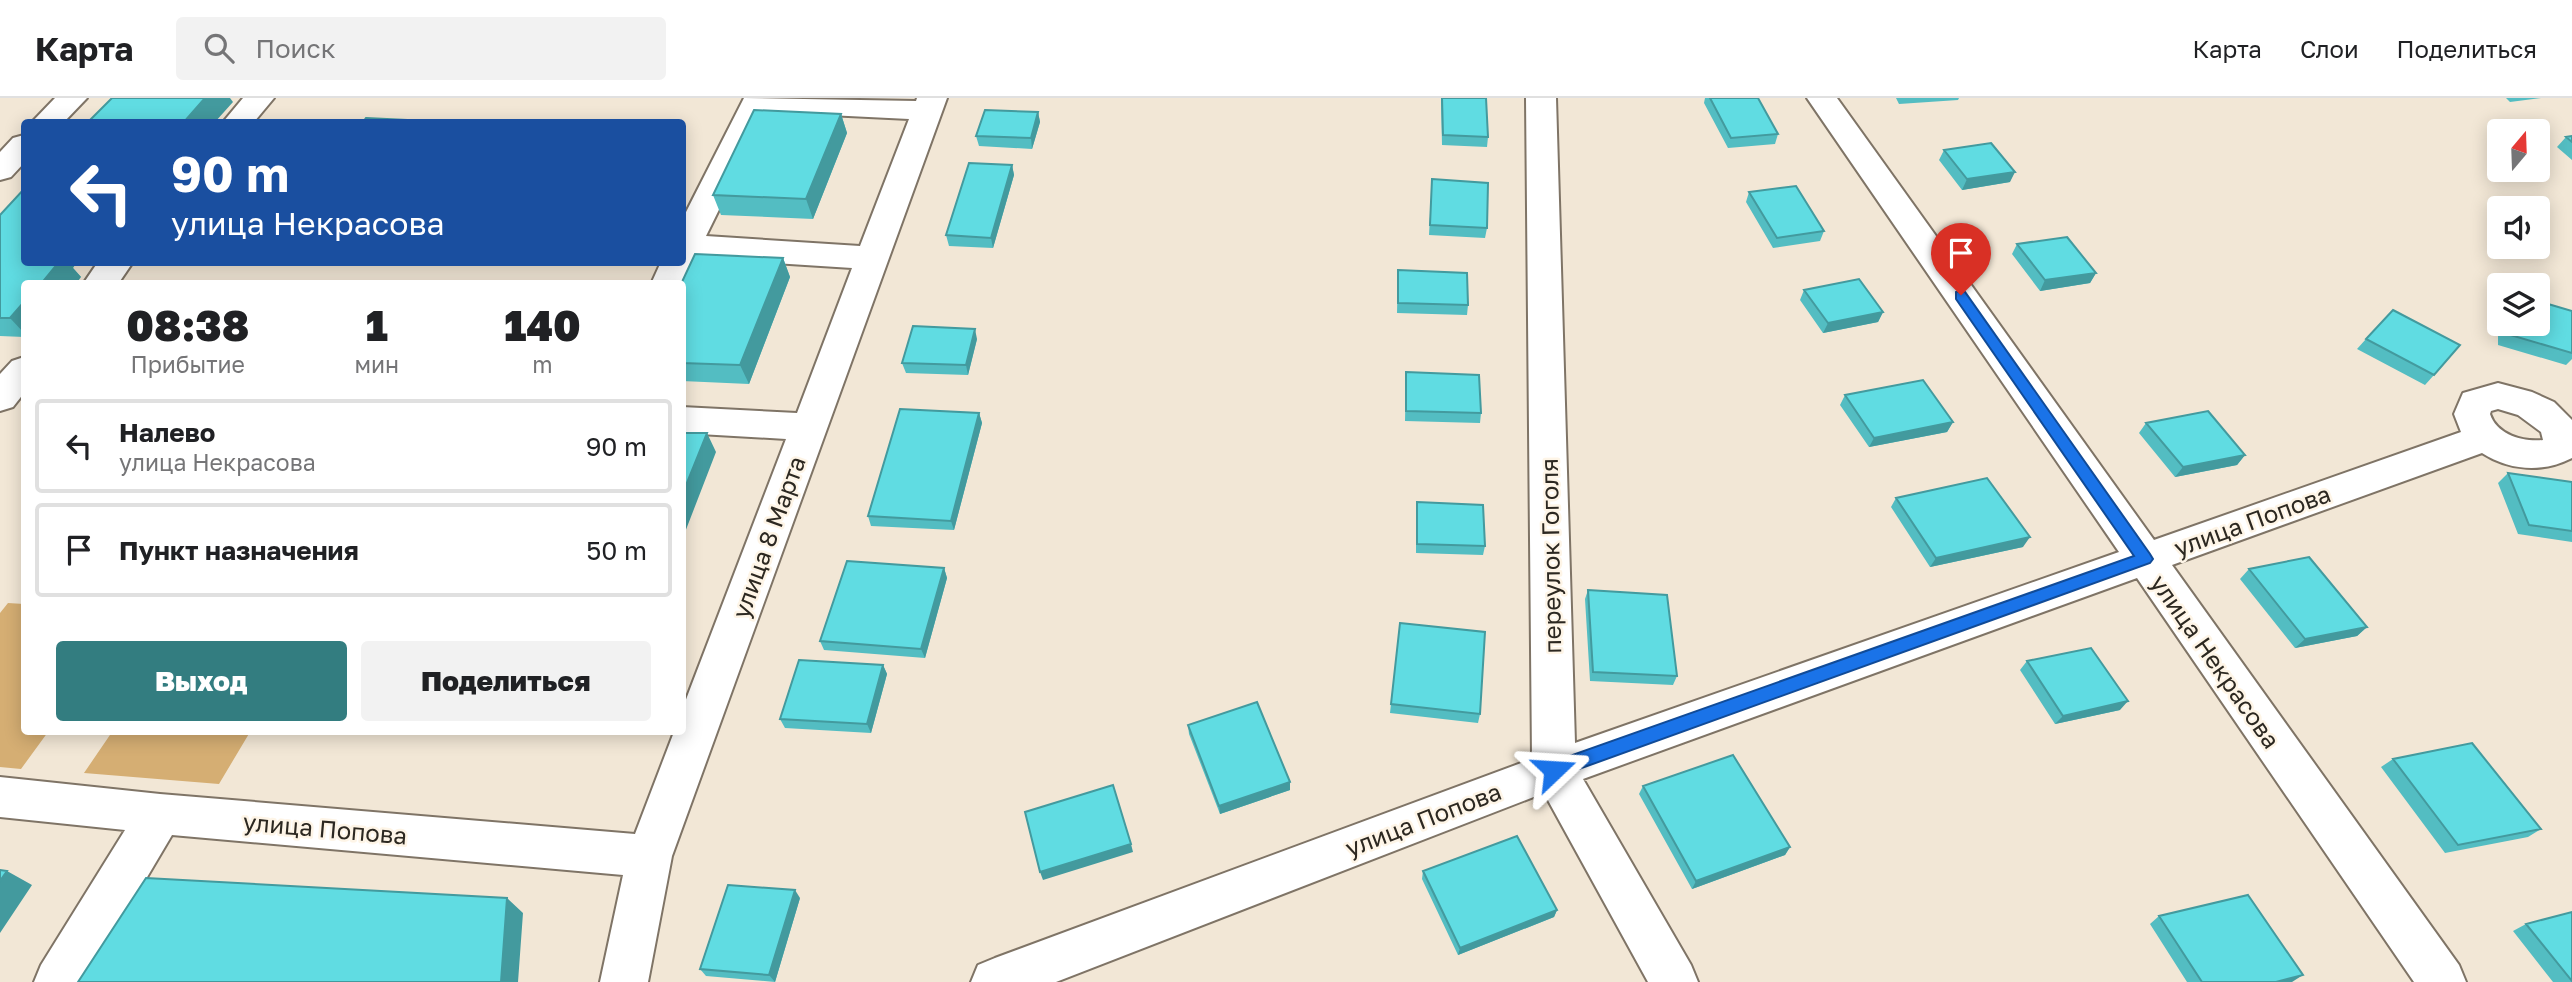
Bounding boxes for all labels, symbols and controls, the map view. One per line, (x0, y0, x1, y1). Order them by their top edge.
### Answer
search box (176, 17, 666, 80)
text: Карта (35, 29, 134, 68)
icon: search (200, 29, 238, 67)
text: Поиск (256, 33, 336, 64)
text: Карта (2192, 34, 2262, 63)
text: Слои (2300, 34, 2359, 63)
text: Поделиться (2397, 34, 2537, 63)
north arrow (2487, 119, 2550, 182)
map controls (2487, 119, 2550, 336)
text: 90 m (171, 144, 289, 203)
icon: left (56, 147, 147, 238)
button: sound (2487, 196, 2550, 259)
text: улица Некрасова (171, 204, 445, 242)
pin (1931, 223, 1991, 295)
icon: arrive (1942, 234, 1980, 272)
button: layers (2487, 273, 2550, 336)
text: 08:38 (126, 300, 249, 350)
text: 1 (366, 300, 388, 350)
text: 140 (504, 300, 581, 350)
text: Прибытие (130, 350, 245, 378)
text: мин (354, 350, 399, 378)
text: m (532, 350, 553, 378)
text: Налево (119, 417, 215, 448)
icon: left (60, 427, 98, 465)
text: 90 m (586, 431, 647, 462)
text: улица Некрасова (119, 448, 316, 476)
street label: улица 8 Марта (725, 452, 811, 622)
street label: переулок Гоголя (1534, 458, 1566, 654)
street label: улица Попова (2170, 478, 2334, 562)
icon: arrive (60, 531, 98, 569)
text: Пункт назначения (119, 535, 359, 566)
text: 50 m (586, 535, 647, 566)
street label: улица Некрасова (2145, 569, 2287, 753)
button: Выход (56, 641, 347, 721)
button: Поделиться (361, 641, 651, 721)
position arrow (1517, 733, 1591, 807)
street label: улица Попова (1341, 776, 1505, 862)
street label: улица Попова (242, 806, 408, 850)

